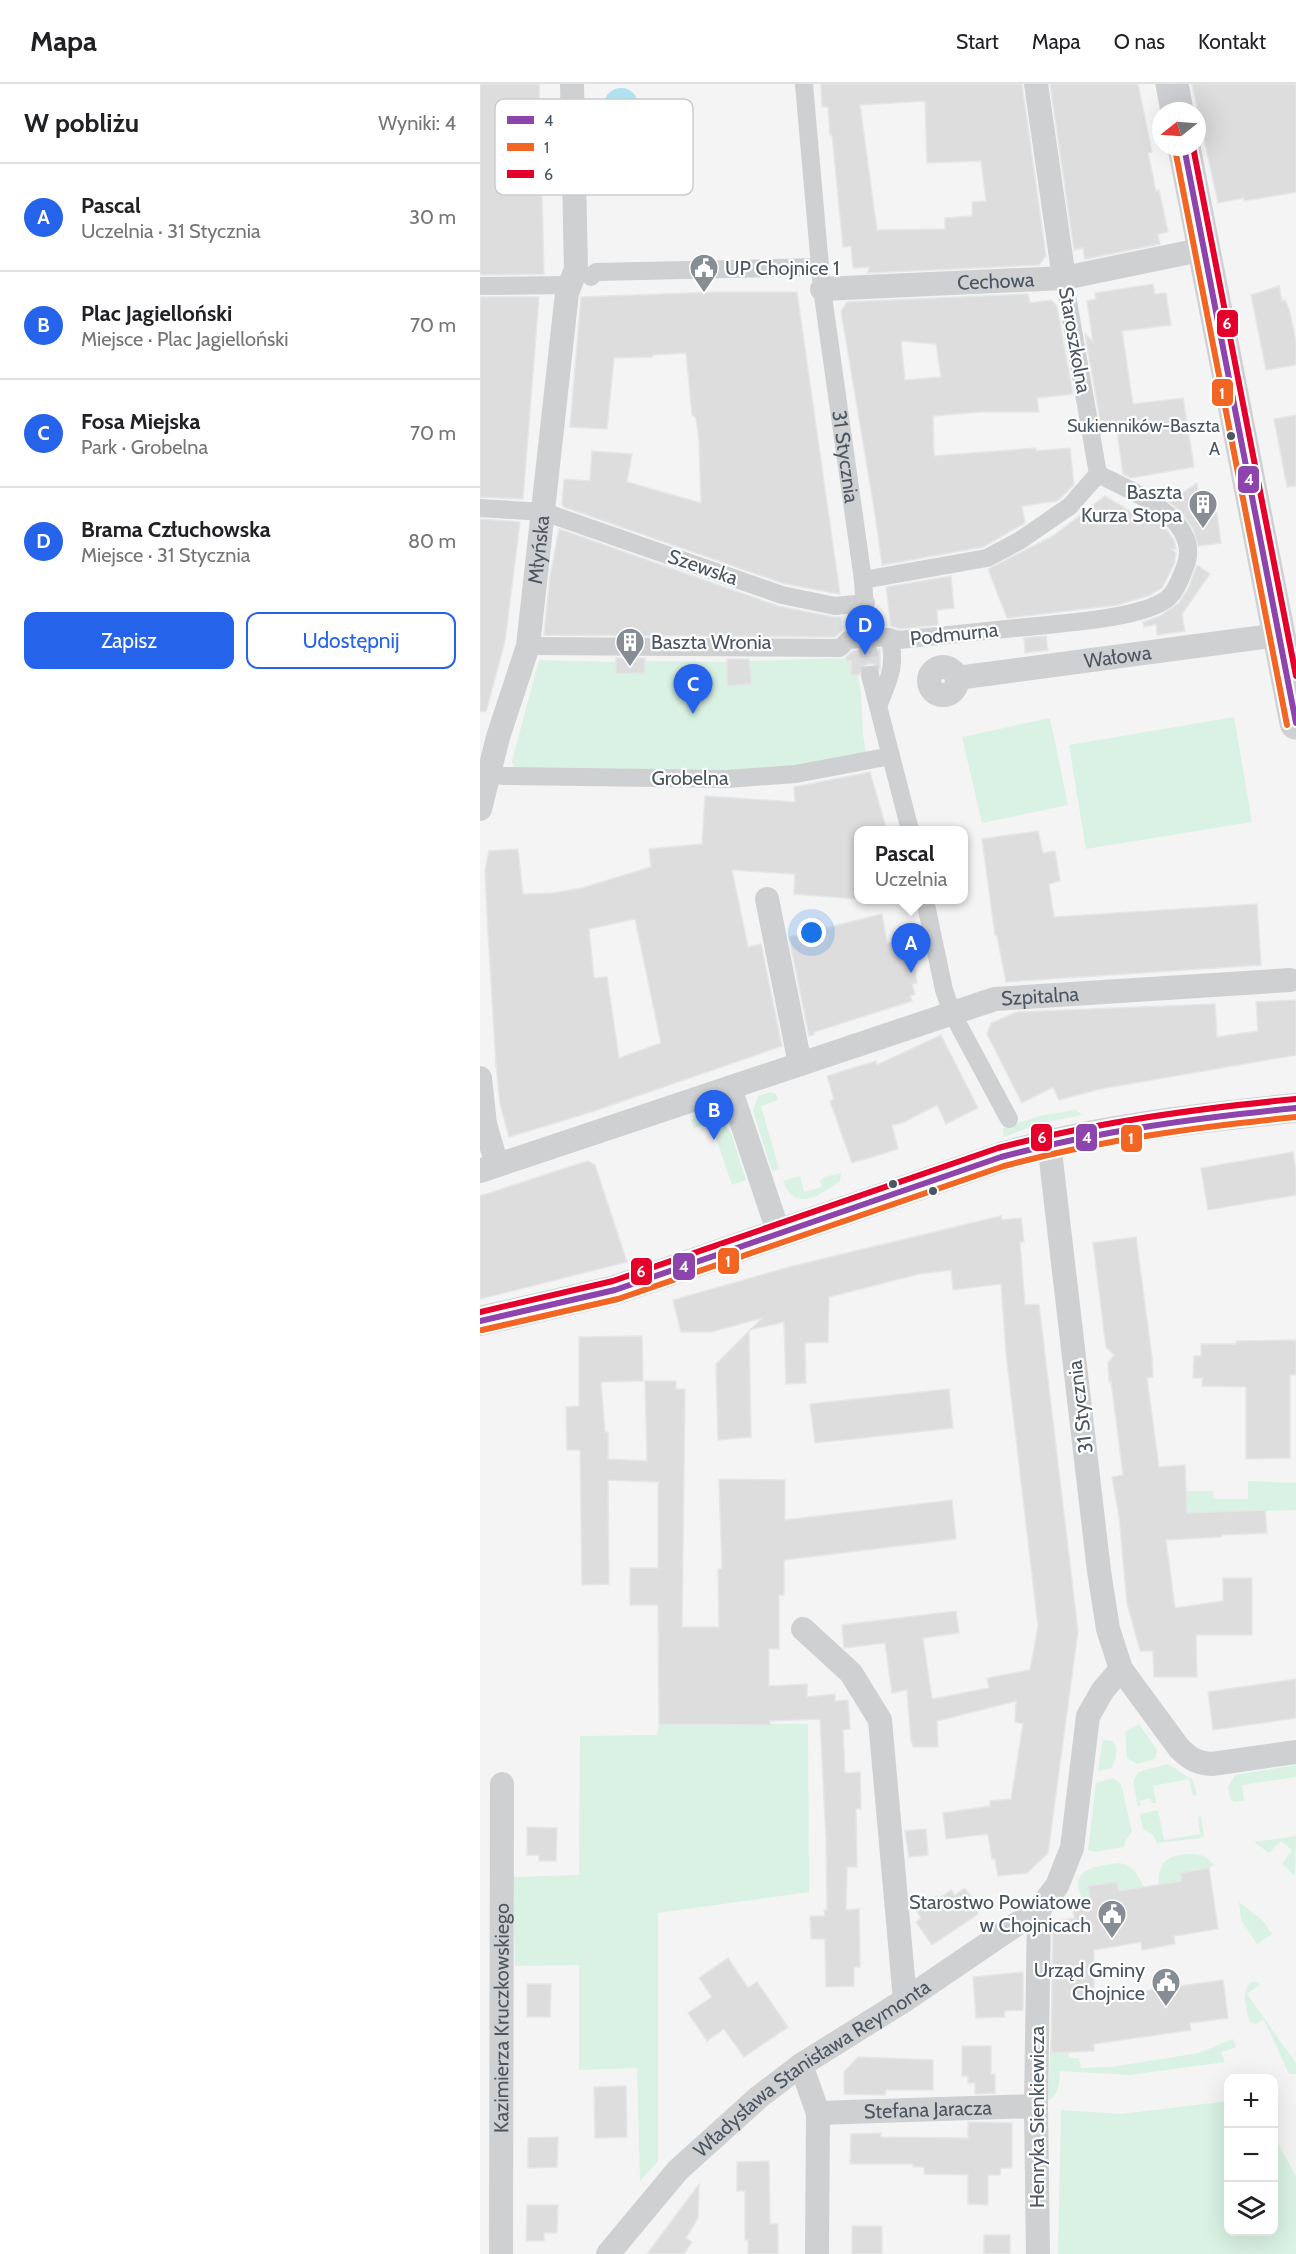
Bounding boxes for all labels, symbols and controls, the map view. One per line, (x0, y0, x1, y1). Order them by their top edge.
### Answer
text: Mapa (30, 24, 97, 58)
text: Start (956, 29, 999, 54)
text: Mapa (1032, 29, 1081, 54)
text: O nas (1114, 29, 1165, 54)
text: Kontakt (1198, 29, 1266, 54)
legend (495, 99, 693, 195)
north arrow (1152, 102, 1206, 156)
text: W pobliżu (24, 107, 139, 139)
text: Wyniki: 4 (378, 111, 456, 135)
text: 4 (544, 111, 553, 130)
text: 1 (544, 138, 549, 157)
text: 6 (544, 165, 553, 184)
text: Pascal (81, 192, 141, 219)
text: A (37, 205, 50, 229)
text: 30 m (409, 205, 456, 229)
text: Uczelnia · 31 Stycznia (81, 219, 261, 243)
public building icon: UP Chojnice 1 (688, 252, 720, 294)
place label: UP Chojnice 1 (725, 256, 839, 280)
street label: Cechowa (957, 267, 1035, 295)
street label: Staroszkolna (1054, 285, 1096, 395)
text: Plac Jagielloński (81, 300, 232, 327)
line badge: 6 (1216, 309, 1239, 338)
text: B (37, 313, 50, 337)
text: 70 m (410, 313, 456, 337)
text: 6 (1223, 314, 1232, 333)
text: Miejsce · Plac Jagielloński (81, 327, 289, 351)
line badge: 1 (1211, 378, 1234, 407)
text: 1 (1219, 384, 1225, 403)
text: Fosa Miejska (81, 408, 200, 435)
street label: 31 Stycznia (827, 409, 864, 505)
place label: Sukienników-Baszta A (1067, 415, 1220, 460)
text: C (37, 421, 50, 445)
text: 70 m (410, 421, 456, 445)
marker: Sukienników-Baszta A (1225, 430, 1237, 442)
text: Park · Grobelna (81, 435, 208, 459)
line badge: 4 (1237, 465, 1260, 494)
text: 4 (1244, 470, 1254, 489)
place label: Baszta Kurza Stopa (1081, 480, 1182, 527)
building icon: Baszta Kurza Stopa (1187, 488, 1219, 530)
street label: Młyńska (523, 514, 554, 585)
text: Brama Człuchowska (81, 516, 271, 543)
text: D (36, 529, 51, 553)
text: 80 m (408, 529, 456, 553)
text: Miejsce · 31 Stycznia (81, 543, 250, 567)
street label: Szewska (665, 544, 741, 590)
pin: D (846, 606, 884, 655)
button: Zapisz (24, 612, 234, 669)
button: Udostępnij (246, 612, 456, 669)
street label: Podmurna (909, 617, 1000, 651)
building icon: Baszta Wronia (614, 626, 646, 668)
place label: Baszta Wronia (651, 630, 772, 654)
street label: Wałowa (1083, 640, 1153, 673)
pin: C (674, 664, 712, 714)
street label: Grobelna (651, 766, 729, 790)
popup (854, 826, 968, 904)
text: Pascal (875, 840, 935, 867)
text: Uczelnia (875, 867, 947, 891)
your location (797, 918, 826, 947)
pin: A (892, 924, 930, 973)
street label: Szpitalna (1000, 982, 1080, 1011)
pin: B (694, 1090, 734, 1140)
line badge: 6 (1030, 1123, 1053, 1152)
line badge: 4 (1075, 1123, 1098, 1152)
line badge: 1 (1120, 1124, 1143, 1153)
text: 6 (1038, 1128, 1047, 1147)
text: 4 (1082, 1128, 1092, 1147)
text: 1 (1128, 1129, 1134, 1148)
unlabelled marker (887, 1178, 899, 1190)
unlabelled marker (927, 1185, 939, 1197)
line badge: 1 (717, 1247, 740, 1275)
line badge: 4 (672, 1252, 696, 1281)
text: 1 (725, 1252, 731, 1271)
line badge: 6 (630, 1257, 653, 1286)
text: 4 (679, 1257, 689, 1276)
text: 6 (637, 1262, 646, 1281)
street label: 31 Stycznia (1062, 1359, 1098, 1455)
place label: Starostwo Powiatowe w Chojnicach (909, 1890, 1091, 1937)
public building icon: Starostwo Powiatowe w Chojnicach (1096, 1898, 1128, 1940)
street label: Kazimierza Kruczkowskiego (489, 1903, 514, 2133)
place label: Urząd Gminy Chojnice (1034, 1958, 1145, 2005)
public building icon: Urząd Gminy Chojnice (1150, 1966, 1182, 2008)
street label: Władysława Stanisława Reymonta (689, 1974, 935, 2162)
street label: Henryka Sienkiewicza (1025, 2026, 1049, 2208)
map controls (1224, 2074, 1278, 2236)
button: + (1224, 2074, 1278, 2128)
street label: Stefana Jaracza (863, 2095, 993, 2124)
button: − (1224, 2128, 1278, 2182)
button: layers (1224, 2182, 1278, 2236)

